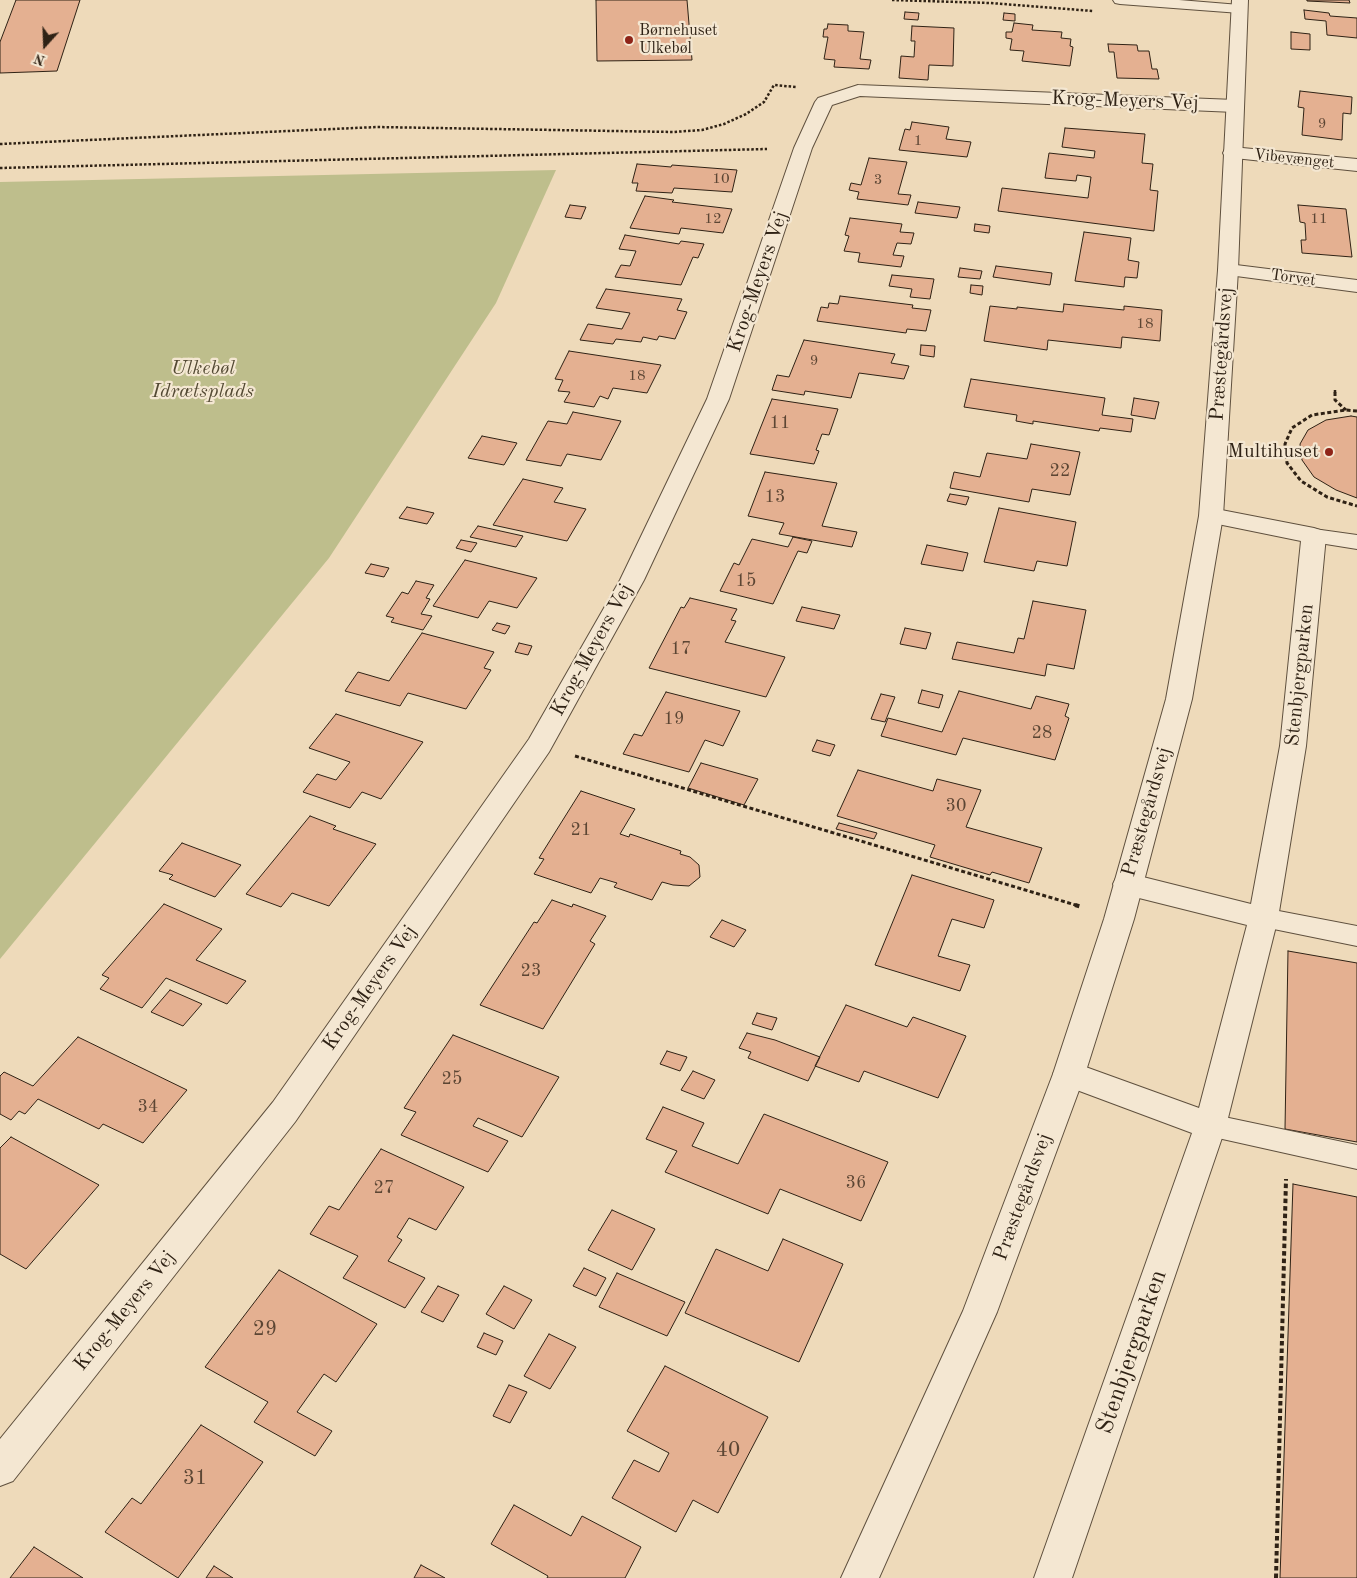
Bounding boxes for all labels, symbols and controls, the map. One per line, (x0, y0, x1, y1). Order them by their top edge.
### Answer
north arrow (20, 20, 70, 70)
place label: Børnehuset Ulkebøl (639, 21, 718, 59)
marker: Børnehuset Ulkebøl (623, 34, 635, 46)
text: N (32, 51, 47, 68)
street label: Krog-Meyers Vej (1051, 86, 1199, 116)
house number: 9 (1318, 115, 1326, 133)
house number: 1 (914, 132, 922, 150)
street label: Vibevænget (1253, 145, 1335, 173)
house number: 10 (712, 170, 730, 188)
house number: 3 (874, 171, 882, 189)
street label: Krog-Meyers Vej (723, 208, 793, 356)
house number: 12 (704, 210, 722, 228)
house number: 11 (1310, 210, 1328, 228)
street label: Torvet (1269, 265, 1317, 291)
street label: Præstegårdsvej (1205, 286, 1239, 422)
house number: 18 (1136, 315, 1154, 333)
house number: 9 (810, 352, 818, 370)
park label: Ulkebøl Idrætsplads (152, 357, 254, 404)
house number: 18 (628, 367, 646, 385)
house number: 11 (770, 412, 790, 434)
place label: Multihuset (1227, 440, 1319, 464)
marker: Multihuset (1323, 446, 1335, 458)
house number: 22 (1050, 460, 1070, 482)
house number: 13 (765, 486, 785, 508)
house number: 15 (736, 570, 756, 592)
street label: Krog-Meyers Vej (546, 580, 638, 720)
street label: Stenbjergparken (1281, 603, 1319, 747)
house number: 17 (671, 638, 691, 660)
house number: 19 (664, 708, 684, 730)
house number: 28 (1032, 722, 1052, 744)
street label: Præstegårdsvej (1117, 744, 1177, 880)
house number: 30 (946, 795, 966, 817)
house number: 21 (571, 819, 591, 841)
street label: Krog-Meyers Vej (318, 921, 422, 1055)
house number: 23 (521, 960, 541, 982)
house number: 25 (442, 1068, 462, 1090)
house number: 34 (138, 1096, 158, 1118)
street label: Præstegårdsvej (989, 1130, 1057, 1264)
house number: 36 (846, 1172, 866, 1194)
house number: 27 (374, 1177, 394, 1199)
street label: Krog-Meyers Vej (69, 1246, 181, 1376)
street label: Stenbjergparken (1090, 1266, 1174, 1438)
house number: 29 (253, 1316, 277, 1342)
house number: 40 (716, 1437, 740, 1463)
house number: 31 (183, 1465, 207, 1491)

